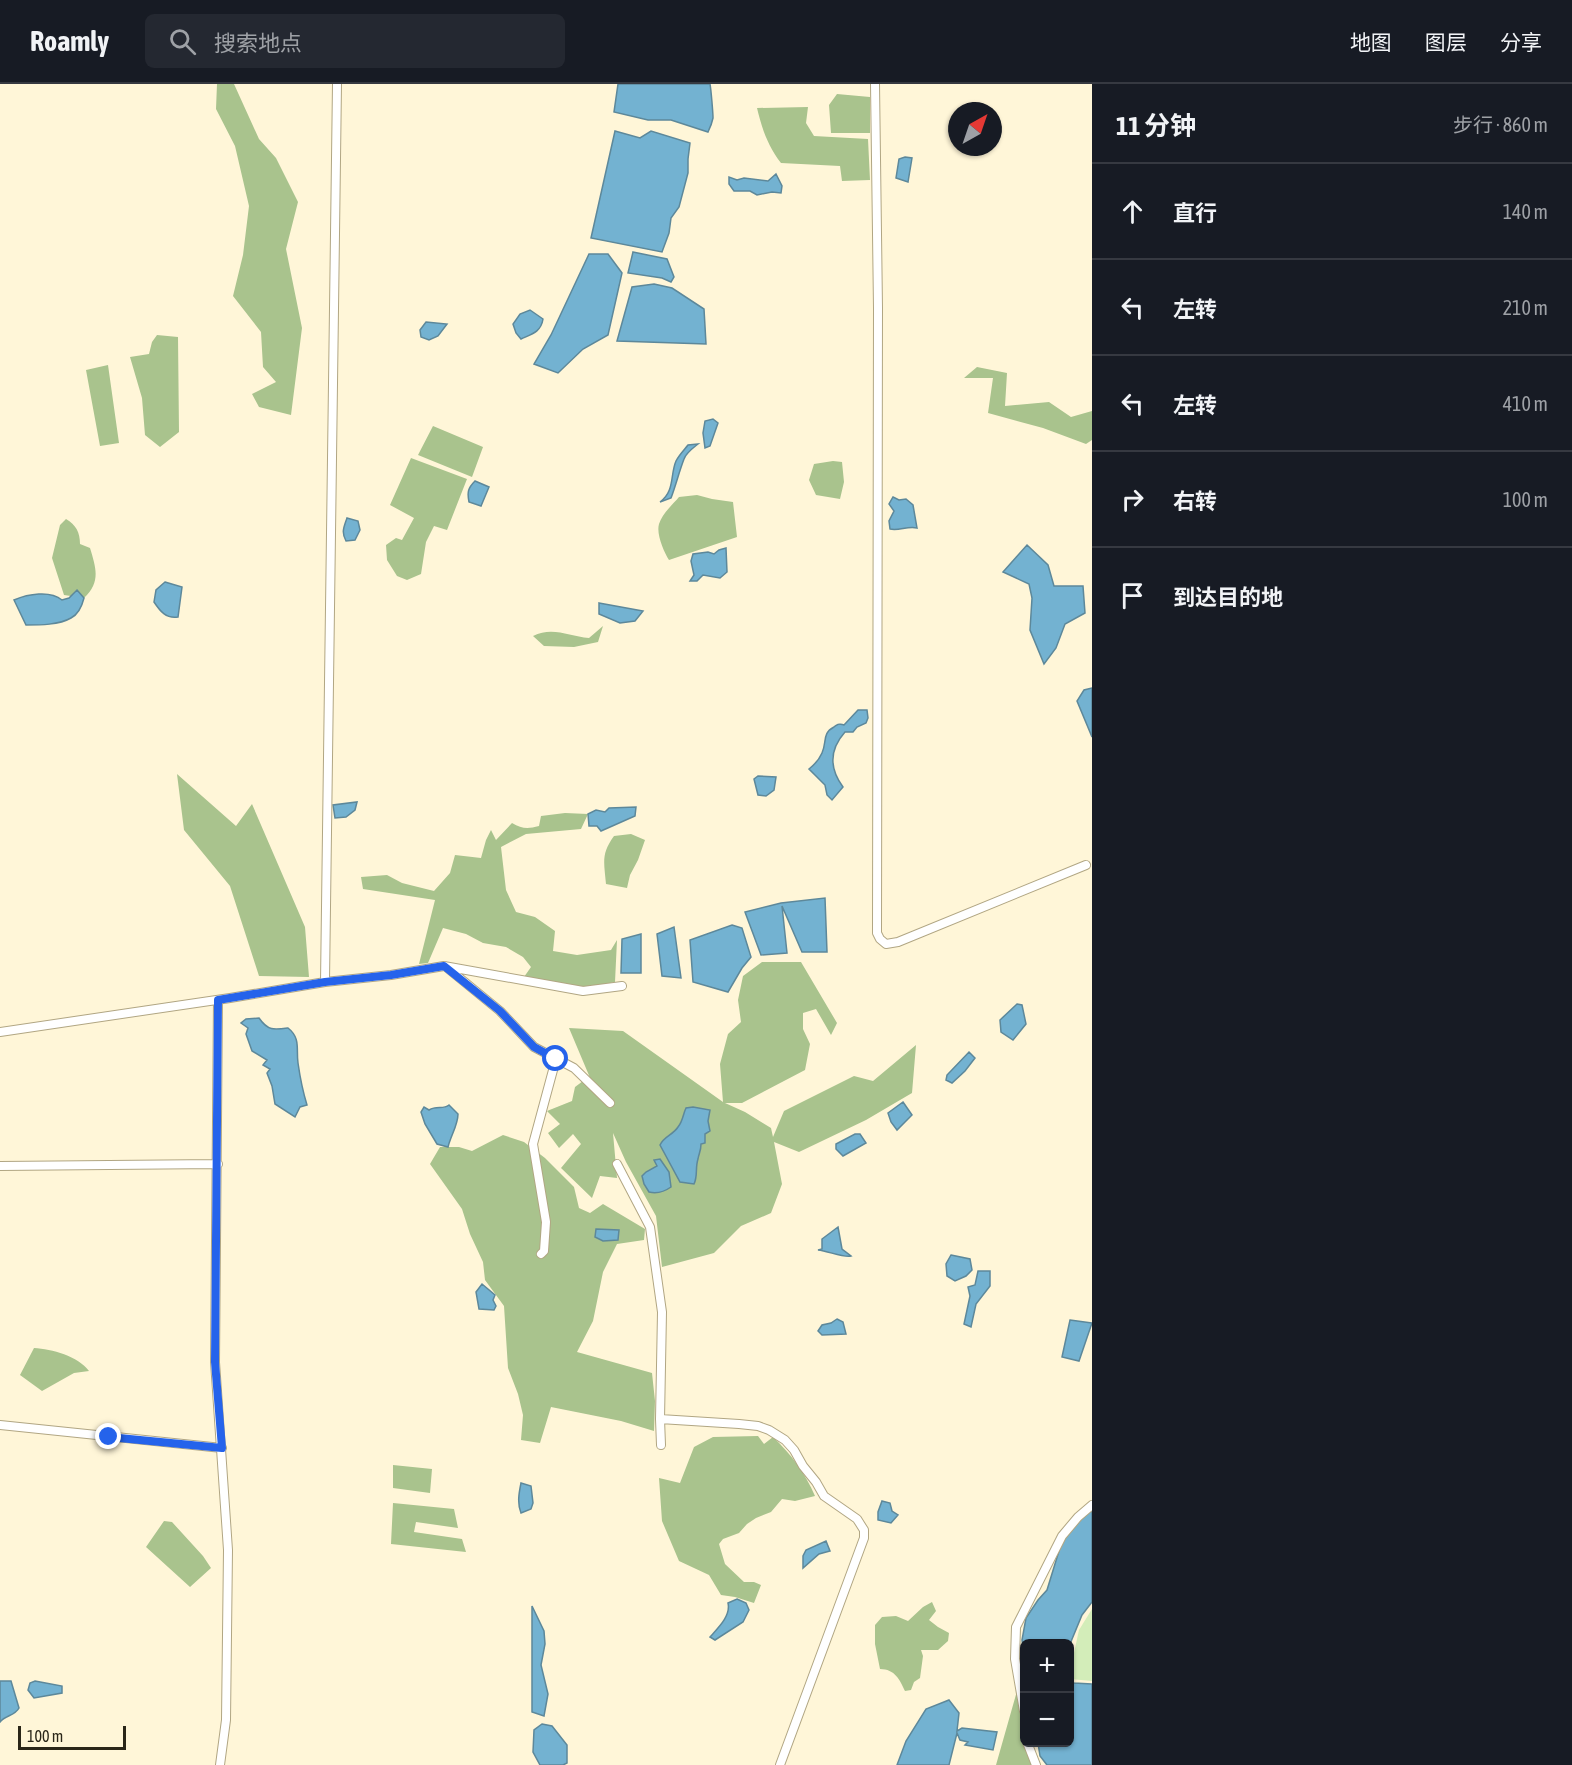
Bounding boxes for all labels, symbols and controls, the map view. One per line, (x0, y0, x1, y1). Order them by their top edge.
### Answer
search box (145, 14, 565, 68)
text: Roamly (30, 25, 109, 57)
icon: search (166, 25, 199, 58)
text: 搜索地点 (214, 30, 302, 56)
text: 地图 (1350, 30, 1392, 54)
text: 图层 (1425, 30, 1467, 54)
text: 分享 (1500, 30, 1542, 54)
north arrow (948, 102, 1002, 156)
text: 11 分钟 (1116, 111, 1196, 141)
text: 步行 · 860 m (1453, 113, 1548, 136)
icon: ahead (1116, 195, 1149, 228)
text: 直行 (1173, 200, 1217, 226)
text: 140 m (1503, 200, 1548, 223)
icon: left (1116, 291, 1149, 324)
text: 左转 (1173, 296, 1217, 322)
text: 210 m (1503, 296, 1548, 319)
icon: left (1116, 387, 1149, 420)
text: 左转 (1173, 392, 1217, 418)
text: 410 m (1503, 392, 1548, 415)
icon: right (1116, 483, 1149, 516)
text: 右转 (1173, 488, 1217, 514)
text: 100 m (1503, 488, 1548, 511)
icon: arrive (1116, 579, 1149, 612)
text: 到达目的地 (1173, 584, 1283, 610)
route start (542, 1045, 568, 1071)
route end (95, 1423, 121, 1449)
map controls (1020, 1639, 1074, 1747)
button: + (1020, 1639, 1074, 1693)
button: − (1020, 1693, 1074, 1747)
scale bar (18, 1723, 126, 1750)
text: 100 m (27, 1727, 63, 1745)

